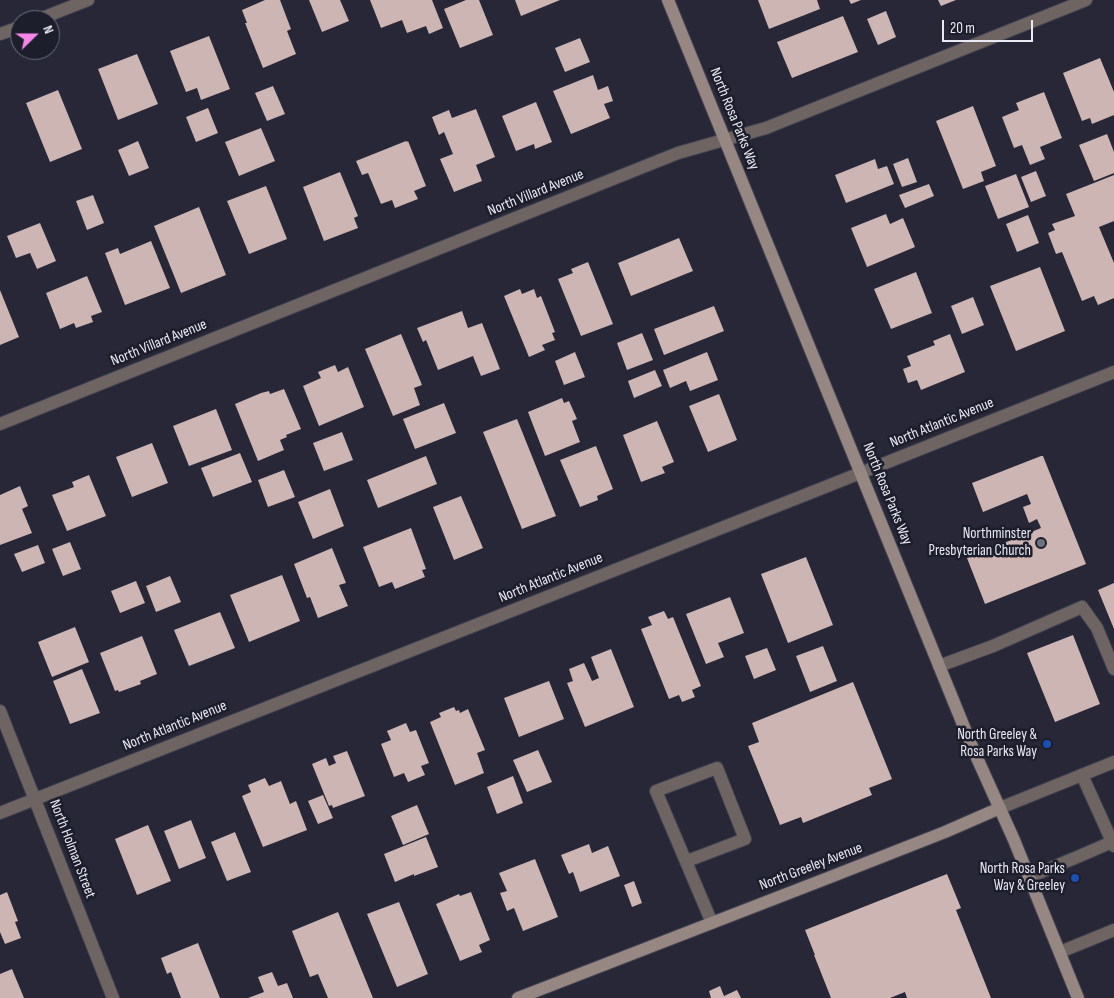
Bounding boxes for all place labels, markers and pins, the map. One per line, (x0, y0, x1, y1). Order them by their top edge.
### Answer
place label: Northminster Presbyterian Church (929, 525, 1031, 560)
marker: Northminster Presbyterian Church (1035, 537, 1047, 549)
place label: North Greeley & Rosa Parks Way (957, 726, 1037, 761)
marker: North Greeley & Rosa Parks Way (1041, 738, 1053, 750)
place label: North Rosa Parks Way & Greeley (980, 860, 1065, 895)
marker: North Rosa Parks Way & Greeley (1069, 872, 1081, 884)

